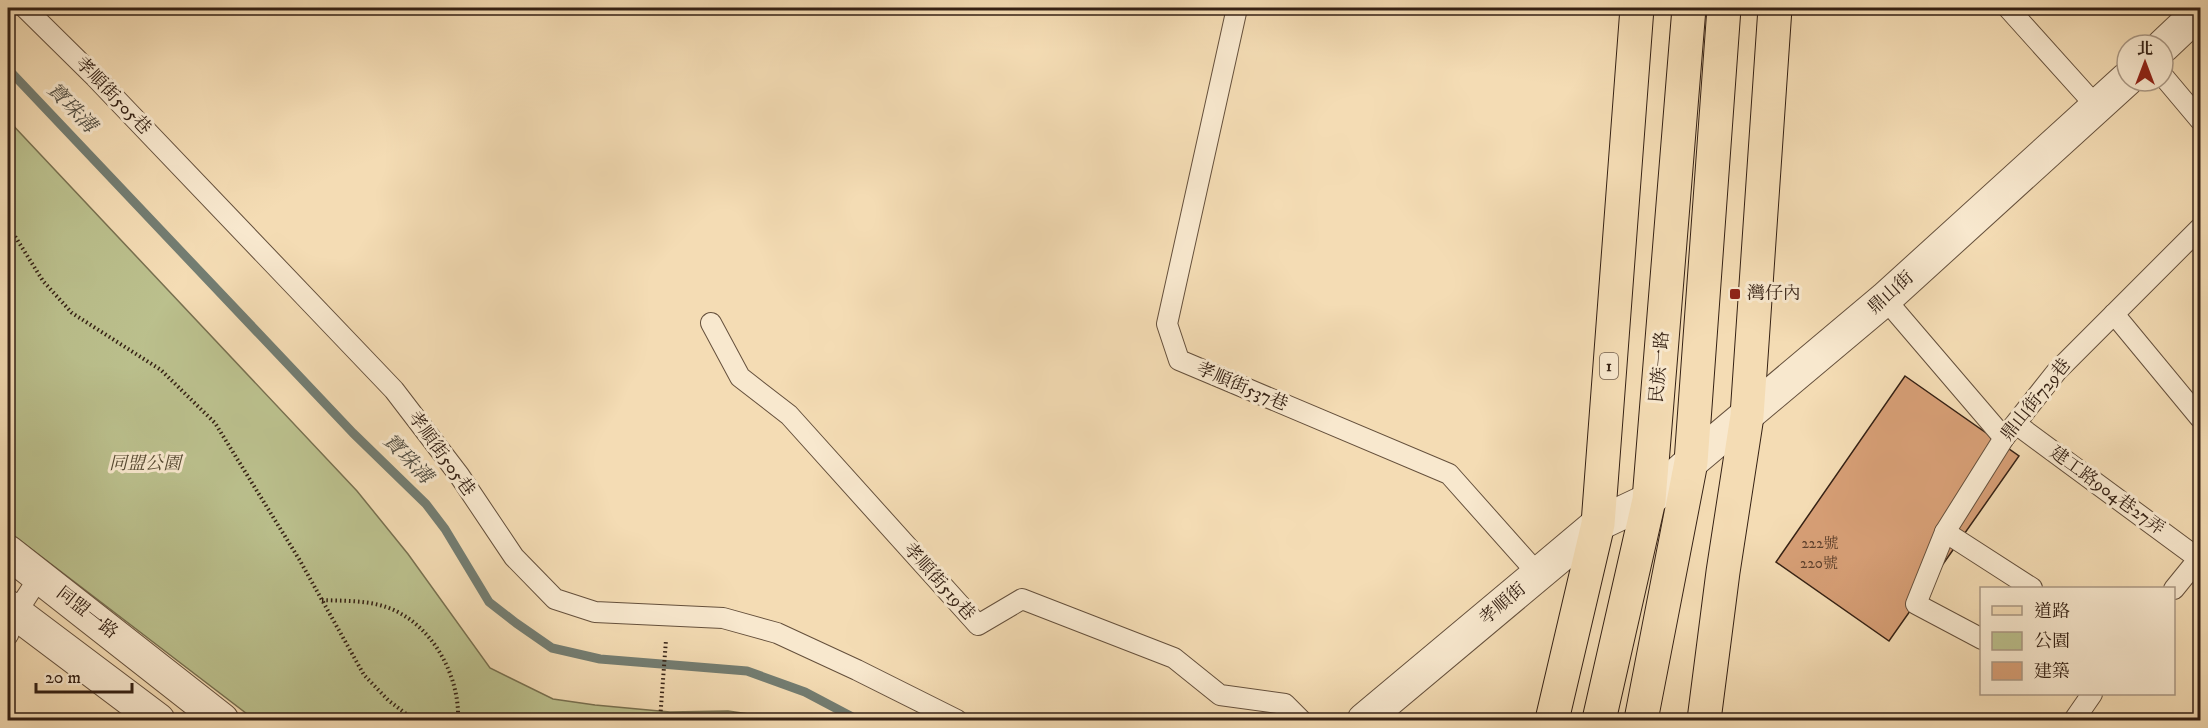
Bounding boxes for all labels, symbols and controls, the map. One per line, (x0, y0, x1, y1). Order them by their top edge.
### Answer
north arrow (2115, 33, 2175, 93)
text: 北 (2137, 39, 2153, 59)
street label: 孝順街505巷 (70, 53, 156, 139)
water label: 寶珠溝 (41, 78, 103, 140)
street label: 鼎山街 (1864, 267, 1918, 319)
place label: 灣仔內 (1747, 283, 1801, 305)
marker: 灣仔內 (1728, 287, 1742, 301)
street label: 民族一路 (1646, 330, 1674, 404)
road number: 1 (1600, 353, 1618, 379)
street label: 鼎山街729巷 (1996, 354, 2076, 446)
street label: 孝順街537巷 (1193, 358, 1291, 416)
street label: 孝順街505巷 (403, 407, 479, 501)
water label: 寶珠溝 (377, 429, 439, 491)
street label: 建工路904巷27弄 (2045, 442, 2169, 540)
park label: 同盟公園 (109, 453, 184, 475)
house number: 222號 (1801, 534, 1839, 553)
street label: 孝順街519巷 (899, 539, 979, 625)
house number: 220號 (1800, 554, 1838, 573)
street label: 孝順街 (1475, 578, 1531, 630)
street label: 同盟一路 (52, 582, 122, 644)
legend (1980, 587, 2175, 695)
text: 道路 (2034, 601, 2070, 623)
text: 公園 (2034, 631, 2070, 653)
scale bar (36, 656, 132, 694)
text: 建築 (2034, 661, 2070, 683)
text: 20 m (45, 667, 81, 689)

